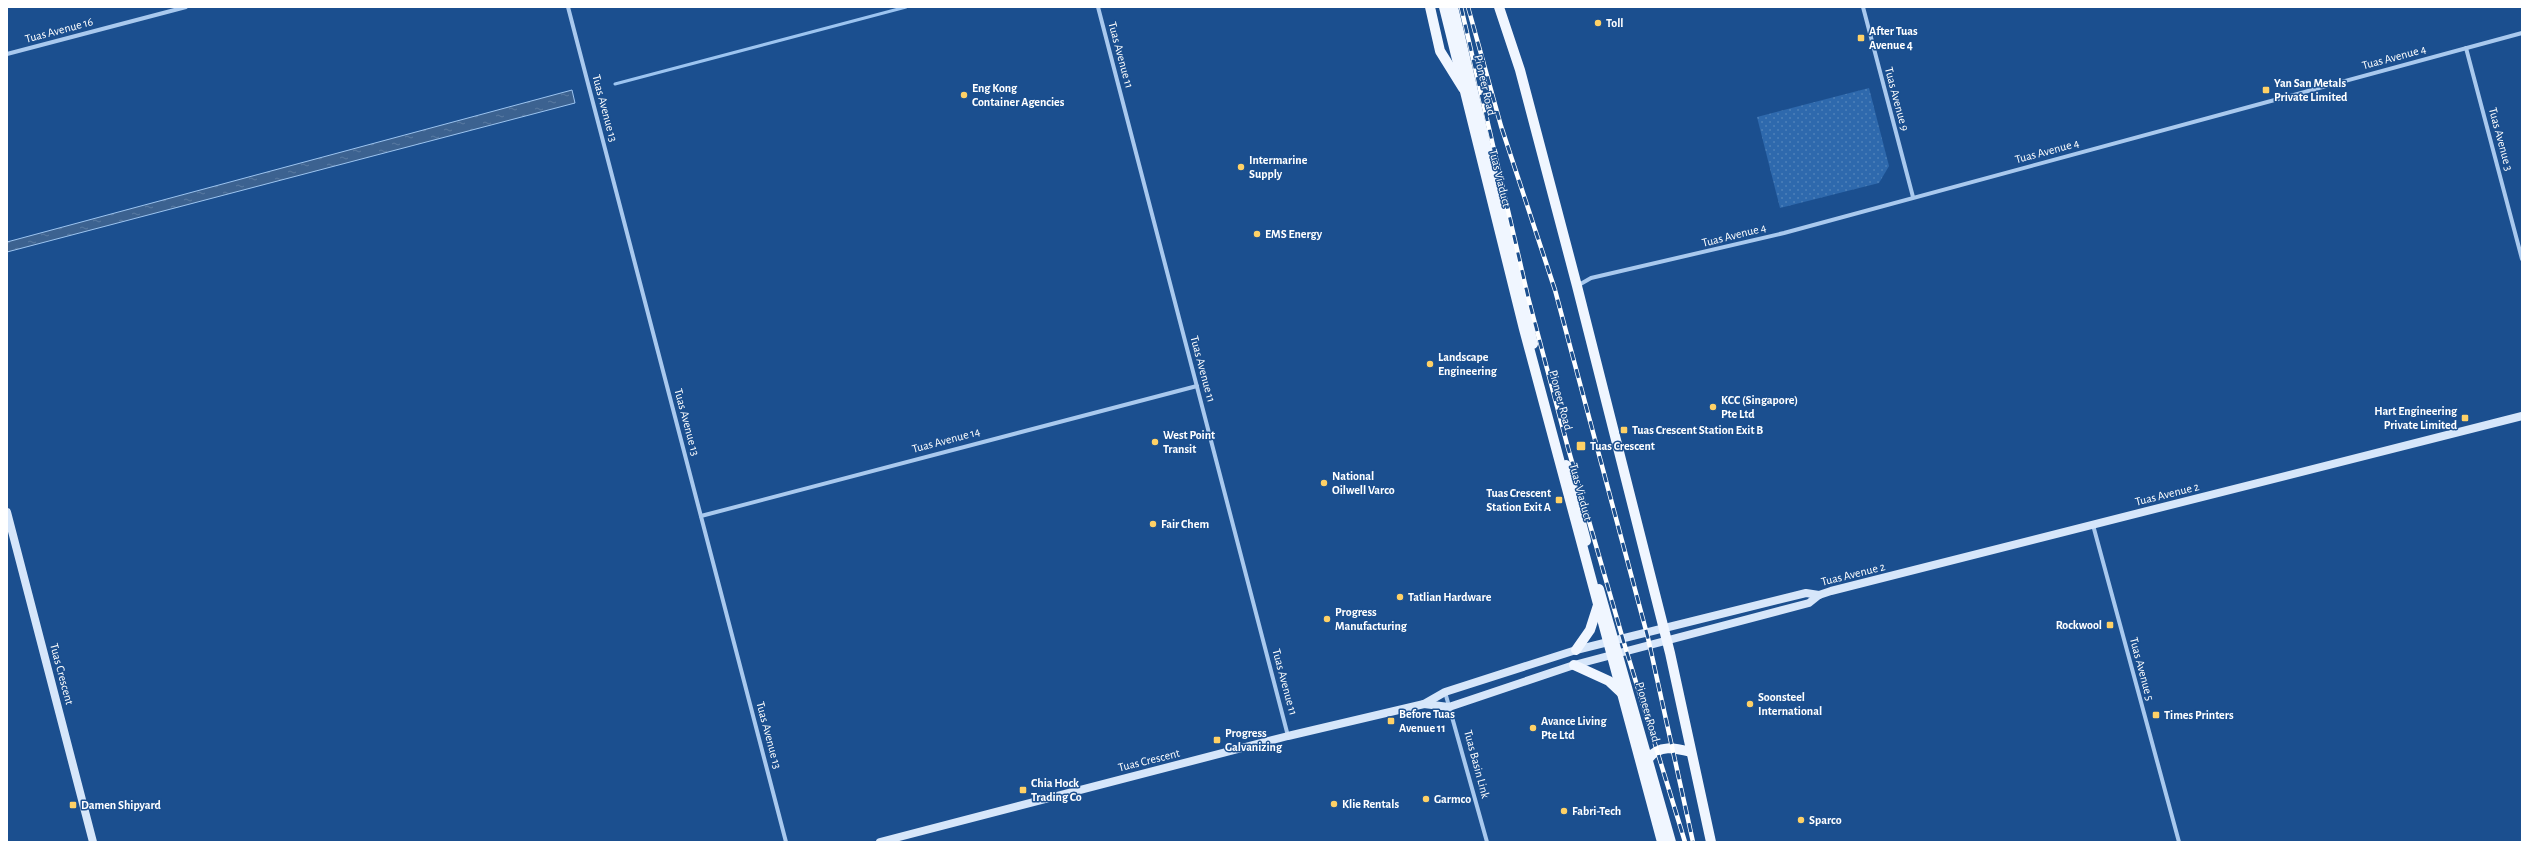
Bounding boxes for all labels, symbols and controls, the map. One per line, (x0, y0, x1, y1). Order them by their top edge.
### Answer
street label: Tuas Avenue 16 (24, 15, 95, 45)
place label: Toll (1606, 17, 1624, 29)
marker: Toll (1593, 18, 1603, 28)
street label: Tuas Avenue 11 (1106, 20, 1136, 90)
place label: After Tuas Avenue 4 (1869, 25, 1918, 51)
marker: After Tuas Avenue 4 (1856, 33, 1866, 43)
street label: Tuas Avenue 4 (2361, 43, 2428, 71)
street label: Pioneer Road (1472, 53, 1498, 117)
street label: Tuas Avenue 9 (1883, 66, 1911, 133)
street label: Tuas Avenue 13 (590, 73, 620, 143)
place label: Yan San Metals Private Limited (2274, 77, 2348, 103)
place label: Eng Kong Container Agencies (972, 82, 1065, 108)
marker: Yan San Metals Private Limited (2261, 85, 2271, 95)
marker: Eng Kong Container Agencies (959, 90, 969, 100)
street label: Tuas Avenue 3 (2487, 106, 2515, 172)
street label: Tuas Avenue 4 (2014, 137, 2081, 165)
street label: Tuas Viaduct (1487, 148, 1513, 208)
place label: Intermarine Supply (1249, 154, 1308, 181)
marker: Intermarine Supply (1236, 162, 1246, 172)
street label: Tuas Avenue 4 (1701, 221, 1768, 249)
place label: EMS Energy (1265, 228, 1323, 241)
marker: EMS Energy (1252, 229, 1262, 239)
street label: Tuas Avenue 11 (1188, 334, 1218, 404)
place label: Landscape Engineering (1438, 351, 1498, 377)
marker: Landscape Engineering (1425, 359, 1435, 369)
street label: Pioneer Road (1547, 369, 1575, 431)
street label: Tuas Avenue 13 (672, 387, 702, 457)
place label: KCC (Singapore) Pte Ltd (1721, 394, 1798, 420)
marker: KCC (Singapore) Pte Ltd (1708, 402, 1718, 412)
place label: Hart Engineering Private Limited (2374, 405, 2458, 431)
marker: Hart Engineering Private Limited (2460, 413, 2470, 423)
place label: Tuas Crescent Station Exit B (1632, 424, 1763, 436)
street label: Tuas Avenue 14 (911, 425, 982, 455)
marker: Tuas Crescent Station Exit B (1619, 425, 1629, 435)
place label: West Point Transit (1163, 429, 1215, 455)
marker: West Point Transit (1150, 437, 1160, 447)
marker: Tuas Crescent (1575, 440, 1587, 452)
place label: Tuas Crescent (1590, 440, 1655, 452)
street label: Tuas Viaduct (1568, 462, 1594, 522)
place label: National Oilwell Varco (1332, 470, 1395, 496)
marker: National Oilwell Varco (1319, 478, 1329, 488)
street label: Tuas Avenue 2 (2134, 480, 2201, 508)
place label: Tuas Crescent Station Exit A (1486, 487, 1552, 513)
marker: Tuas Crescent Station Exit A (1554, 495, 1564, 505)
place label: Fair Chem (1161, 518, 1209, 530)
marker: Fair Chem (1148, 519, 1158, 529)
street label: Tuas Avenue 2 (1820, 560, 1887, 588)
place label: Tatlian Hardware (1408, 591, 1492, 603)
marker: Tatlian Hardware (1395, 592, 1405, 602)
place label: Progress Manufacturing (1335, 606, 1408, 632)
marker: Progress Manufacturing (1322, 614, 1332, 624)
place label: Rockwool (2056, 619, 2102, 631)
marker: Rockwool (2105, 620, 2115, 630)
street label: Tuas Avenue 5 (2128, 636, 2156, 702)
street label: Tuas Crescent (48, 642, 76, 706)
street label: Tuas Avenue 11 (1270, 647, 1300, 717)
street label: Pioneer Road (1634, 681, 1662, 743)
place label: Soonsteel International (1758, 691, 1822, 717)
marker: Soonsteel International (1745, 699, 1755, 709)
street label: Tuas Avenue 13 (754, 700, 784, 770)
place label: Before Tuas Avenue 11 (1399, 708, 1455, 734)
place label: Times Printers (2164, 709, 2234, 721)
marker: Times Printers (2151, 710, 2161, 720)
place label: Avance Living Pte Ltd (1541, 715, 1607, 741)
marker: Before Tuas Avenue 11 (1386, 716, 1396, 726)
marker: Avance Living Pte Ltd (1528, 723, 1538, 733)
place label: Progress Galvanizing (1225, 727, 1283, 753)
street label: Tuas Basin Link (1462, 729, 1492, 800)
marker: Progress Galvanizing (1212, 735, 1222, 745)
street label: Tuas Crescent (1117, 747, 1181, 773)
place label: Chia Hock Trading Co (1031, 777, 1082, 803)
marker: Chia Hock Trading Co (1018, 785, 1028, 795)
place label: Garmco (1434, 793, 1471, 805)
marker: Garmco (1421, 794, 1431, 804)
place label: Klie Rentals (1342, 798, 1399, 810)
place label: Damen Shipyard (81, 799, 162, 812)
marker: Klie Rentals (1329, 799, 1339, 809)
marker: Damen Shipyard (68, 800, 78, 810)
place label: Fabri-Tech (1572, 805, 1621, 817)
marker: Fabri-Tech (1559, 806, 1569, 816)
place label: Sparco (1809, 814, 1842, 826)
marker: Sparco (1796, 815, 1806, 825)

